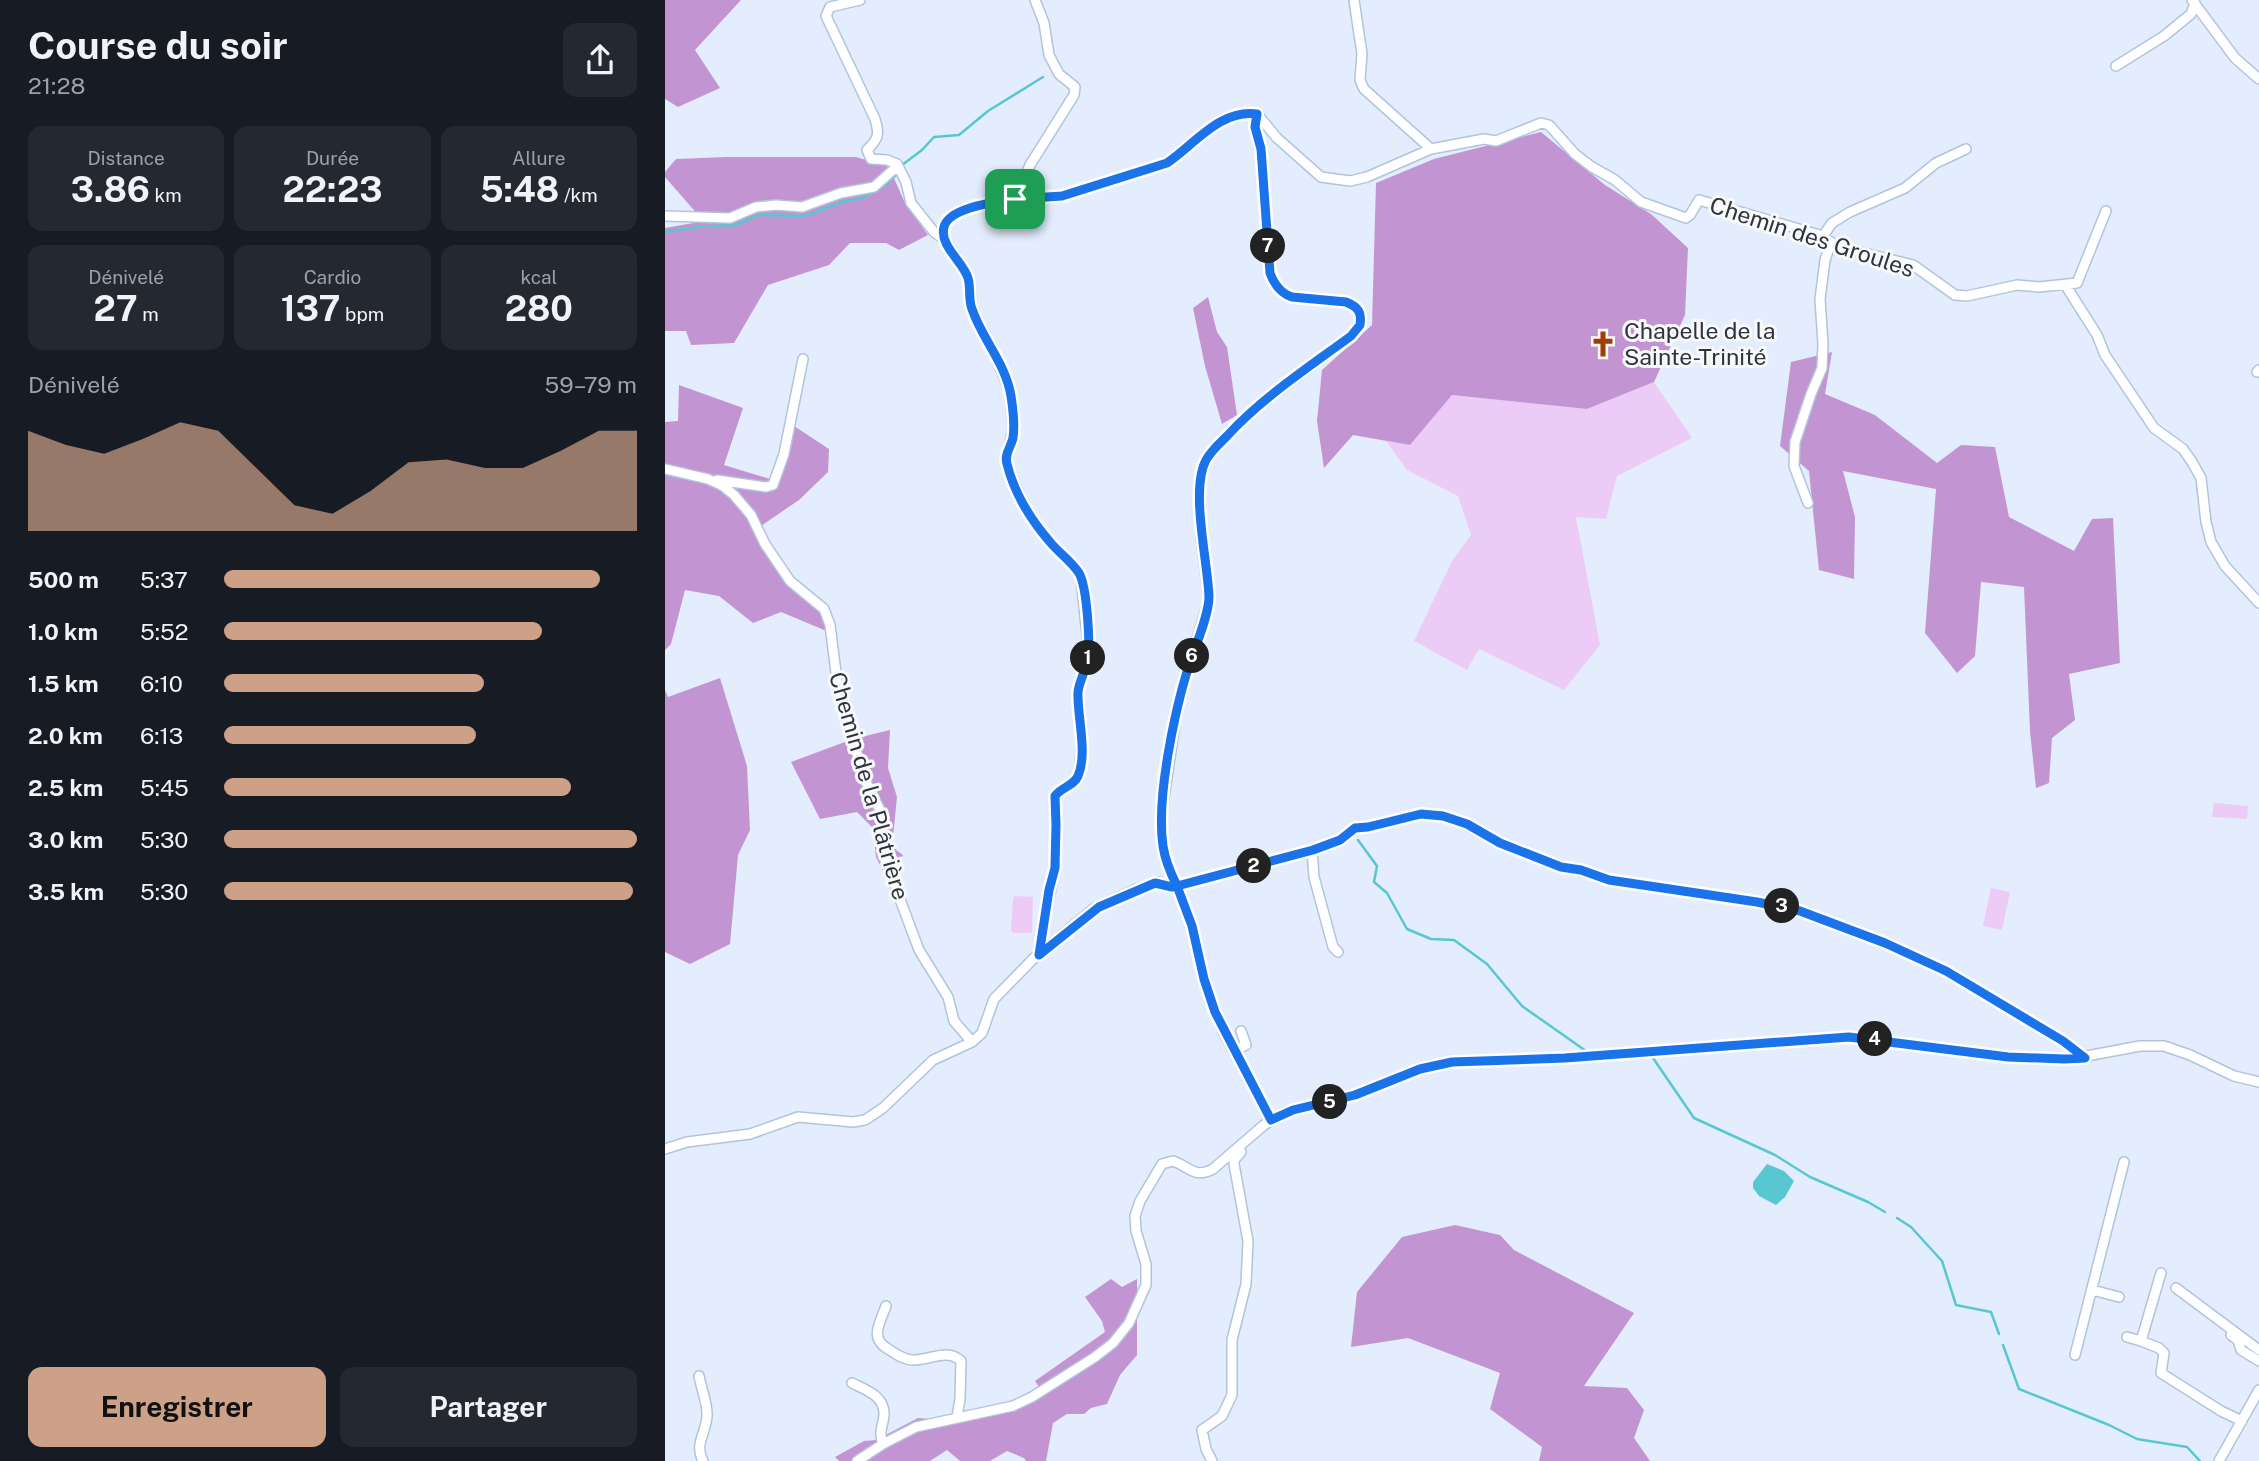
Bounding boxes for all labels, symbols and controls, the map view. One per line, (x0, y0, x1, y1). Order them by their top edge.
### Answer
text: Course du soir (28, 23, 288, 68)
button: share (563, 23, 637, 97)
text: 21:28 (28, 72, 85, 99)
text: Distance (88, 147, 165, 169)
text: Durée (306, 147, 359, 169)
text: Allure (512, 147, 566, 169)
text: 3.86 (71, 169, 150, 210)
text: 22:23 (282, 169, 383, 210)
text: 5:48 (480, 169, 559, 210)
pin (985, 169, 1045, 229)
icon: arrive (996, 180, 1034, 218)
text: km (150, 184, 182, 206)
text: /km (559, 184, 598, 206)
street label: Chemin des Groules (1707, 191, 1918, 282)
pin: 7 (1251, 229, 1285, 264)
text: 7 (1262, 234, 1273, 256)
text: Dénivelé (88, 266, 164, 288)
text: Cardio (304, 266, 361, 288)
text: kcal (520, 266, 557, 288)
text: 27 (94, 288, 138, 329)
text: 137 (281, 288, 340, 329)
text: 280 (505, 288, 573, 329)
text: m (138, 303, 159, 325)
text: bpm (340, 303, 384, 325)
place label: Chapelle de la Sainte-Trinité (1624, 317, 1775, 370)
church icon: Chapelle de la Sainte-Trinité (1588, 329, 1618, 359)
text: Dénivelé (28, 371, 120, 398)
text: 59–79 m (545, 371, 637, 398)
text: 500 m (28, 566, 99, 593)
text: 5:37 (140, 566, 188, 593)
text: 1.0 km (28, 618, 98, 645)
text: 5:52 (140, 618, 188, 645)
pin: 6 (1175, 638, 1209, 674)
pin: 1 (1071, 640, 1105, 676)
text: 6 (1185, 644, 1198, 666)
text: 1 (1083, 646, 1092, 668)
street label: Chemin de la Plâtrière (824, 669, 915, 903)
text: 1.5 km (28, 670, 99, 697)
text: 6:10 (140, 670, 183, 697)
text: 2.0 km (28, 722, 103, 749)
text: 6:13 (140, 722, 183, 749)
text: 2.5 km (28, 774, 103, 801)
text: 5:45 (140, 774, 189, 801)
text: 3.0 km (28, 826, 103, 853)
text: 5:30 (140, 826, 188, 853)
pin: 2 (1237, 848, 1271, 884)
text: 2 (1247, 854, 1260, 876)
text: 3.5 km (28, 878, 104, 905)
text: 5:30 (140, 878, 188, 905)
pin: 3 (1765, 888, 1799, 923)
text: 3 (1775, 894, 1788, 916)
pin: 4 (1857, 1021, 1893, 1056)
text: 4 (1868, 1027, 1881, 1049)
pin: 5 (1313, 1084, 1347, 1120)
text: 5 (1323, 1090, 1336, 1112)
button: Enregistrer (28, 1367, 326, 1447)
button: Partager (340, 1367, 637, 1447)

